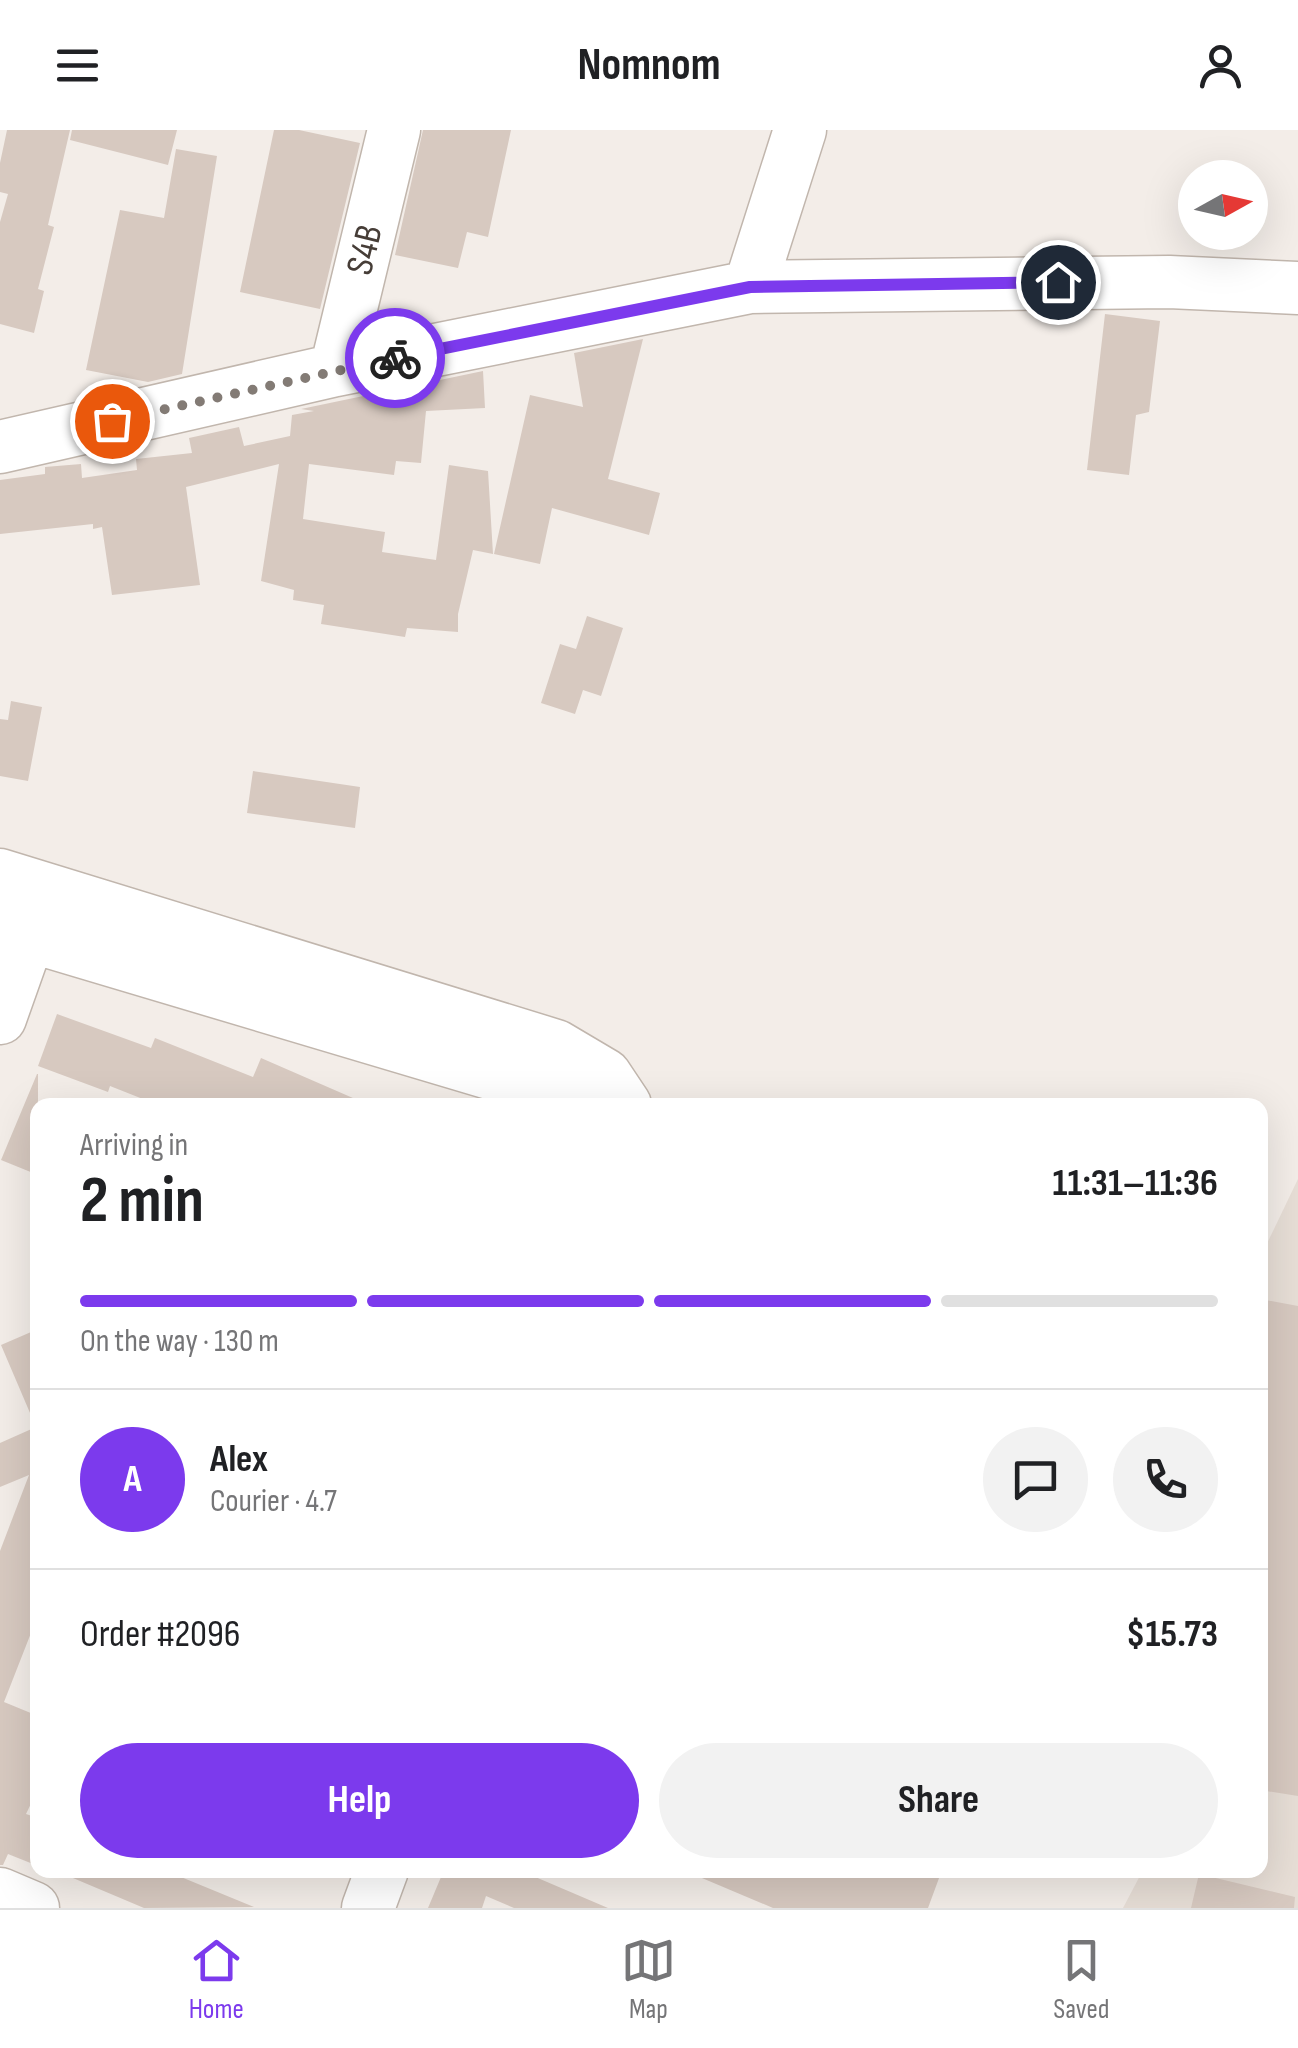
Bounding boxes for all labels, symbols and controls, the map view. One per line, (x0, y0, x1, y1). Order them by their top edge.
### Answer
icon: menu (50, 38, 105, 93)
text: Nomnom (578, 38, 720, 93)
icon: person (1193, 38, 1248, 93)
north arrow (1178, 160, 1268, 250)
map controls (1178, 160, 1268, 250)
street label: S4B (337, 220, 393, 280)
pin (1016, 240, 1101, 325)
icon: home (1031, 255, 1086, 310)
courier (345, 308, 445, 408)
icon: bike (368, 331, 423, 386)
pin (70, 379, 155, 464)
icon: bag (85, 394, 140, 449)
text: Arriving in (80, 1126, 188, 1165)
text: 11:31–11:36 (1053, 1161, 1218, 1206)
text: 2 min (80, 1163, 204, 1241)
text: On the way · 130 m (80, 1322, 279, 1361)
button: chat (983, 1427, 1088, 1532)
button: phone (1113, 1427, 1218, 1532)
text: Alex (210, 1437, 268, 1482)
text: A (123, 1457, 142, 1502)
text: Courier · 4.7 (210, 1482, 337, 1521)
text: Order #2096 (80, 1612, 240, 1657)
text: $15.73 (1126, 1612, 1218, 1657)
button: Help (80, 1743, 639, 1858)
button: Share (659, 1743, 1218, 1858)
tab: Home (189, 1933, 244, 2026)
tab: Map (621, 1933, 676, 2026)
tab: Saved (1053, 1933, 1109, 2026)

